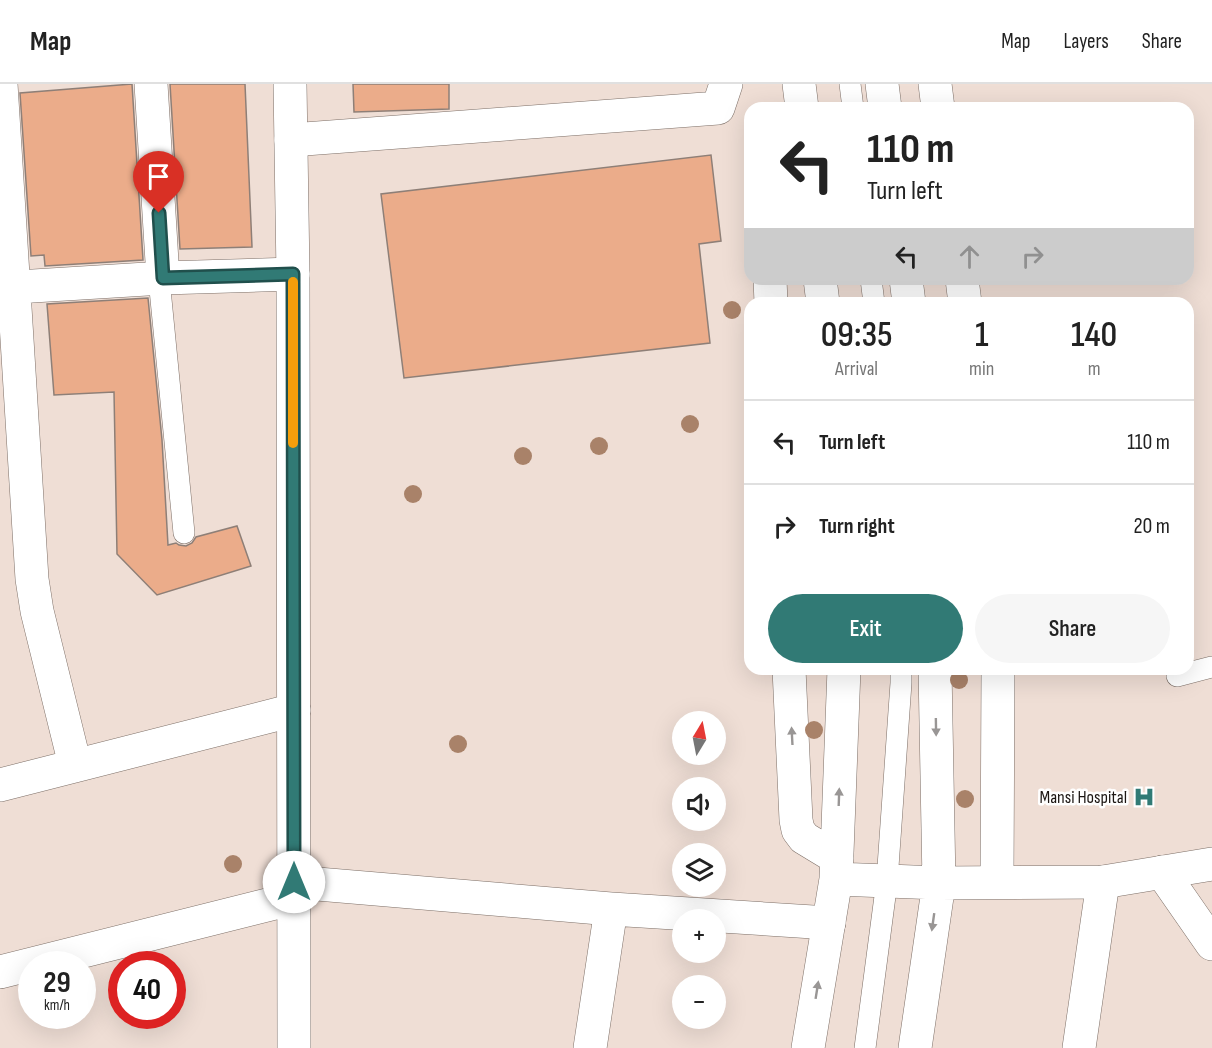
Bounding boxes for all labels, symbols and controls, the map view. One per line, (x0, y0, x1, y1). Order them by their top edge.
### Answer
text: Map (30, 25, 71, 58)
text: Map (1001, 29, 1030, 54)
text: Layers (1063, 29, 1109, 54)
text: Share (1142, 29, 1182, 54)
text: 110 m (867, 124, 954, 175)
icon: left (768, 126, 846, 204)
pin (133, 151, 184, 213)
icon: arrive (142, 160, 175, 193)
text: Turn left (867, 175, 943, 207)
icon: left (890, 240, 923, 273)
icon: ahead (953, 240, 986, 273)
icon: right (1016, 240, 1049, 273)
text: 09:35 (821, 314, 892, 357)
text: 1 (975, 314, 988, 357)
text: 140 (1071, 314, 1117, 357)
text: Arrival (835, 357, 878, 381)
text: min (969, 357, 994, 381)
text: m (1088, 357, 1101, 381)
icon: left (768, 426, 801, 459)
text: Turn left (819, 429, 885, 456)
text: 110 m (1127, 429, 1170, 456)
icon: right (768, 510, 801, 543)
text: Turn right (819, 513, 895, 540)
text: 20 m (1134, 513, 1170, 540)
button: Exit (768, 594, 963, 663)
button: Share (975, 594, 1170, 663)
north arrow (672, 711, 726, 765)
map controls (672, 711, 726, 1029)
one-way arrow (931, 718, 941, 737)
one-way arrow (787, 727, 796, 746)
button: sound (672, 777, 726, 831)
hospital icon: Mansi Hospital (1132, 785, 1156, 809)
one-way arrow (835, 787, 844, 806)
place label: Mansi Hospital (1039, 787, 1127, 808)
button: layers (672, 843, 726, 897)
position arrow (262, 850, 326, 914)
button: + (672, 909, 726, 963)
one-way arrow (929, 913, 938, 932)
speed limit sign: 40 (108, 951, 186, 1029)
text: 29 (43, 965, 71, 1001)
button: − (672, 975, 726, 1029)
one-way arrow (813, 981, 822, 1000)
text: km/h (44, 996, 70, 1015)

